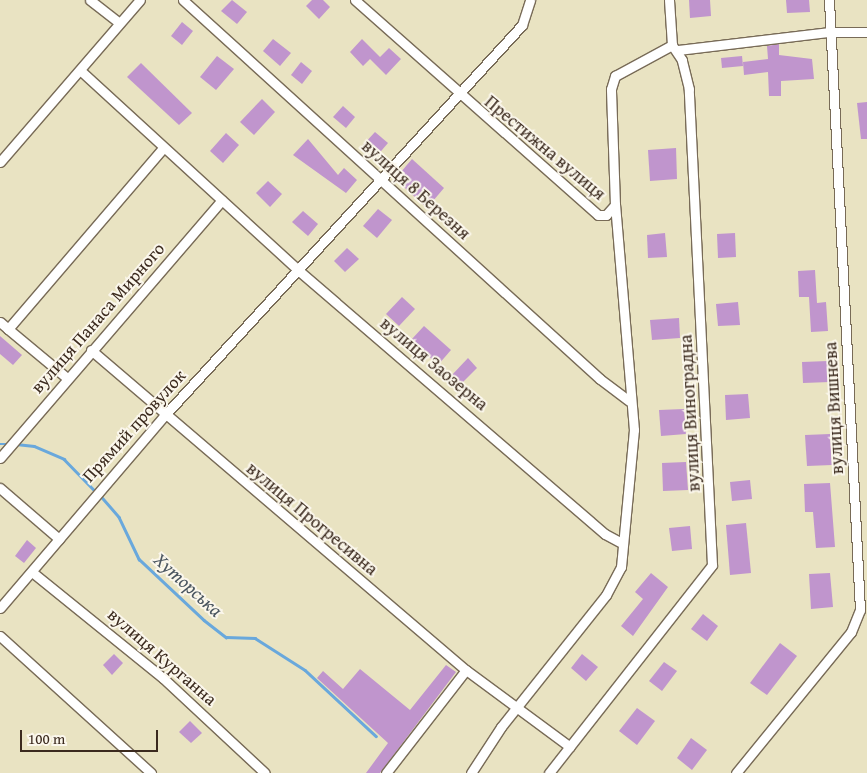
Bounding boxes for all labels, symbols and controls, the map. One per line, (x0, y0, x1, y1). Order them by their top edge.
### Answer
street label: Престижна вулиця (480, 91, 610, 205)
street label: вулиця 8 Березня (357, 136, 475, 244)
street label: вулиця Панаса Мирного (27, 238, 169, 398)
street label: вулиця Заозерна (376, 313, 492, 415)
street label: вулиця Виноградна (675, 334, 705, 492)
street label: вулиця Вишнева (820, 341, 848, 475)
street label: Прямий провулок (78, 365, 190, 487)
street label: вулиця Прогресивна (242, 458, 382, 580)
water label: Хуторська (149, 548, 227, 622)
street label: вулиця Курганна (103, 604, 221, 710)
scale bar (22, 720, 160, 752)
text: 100 m (28, 728, 65, 749)

